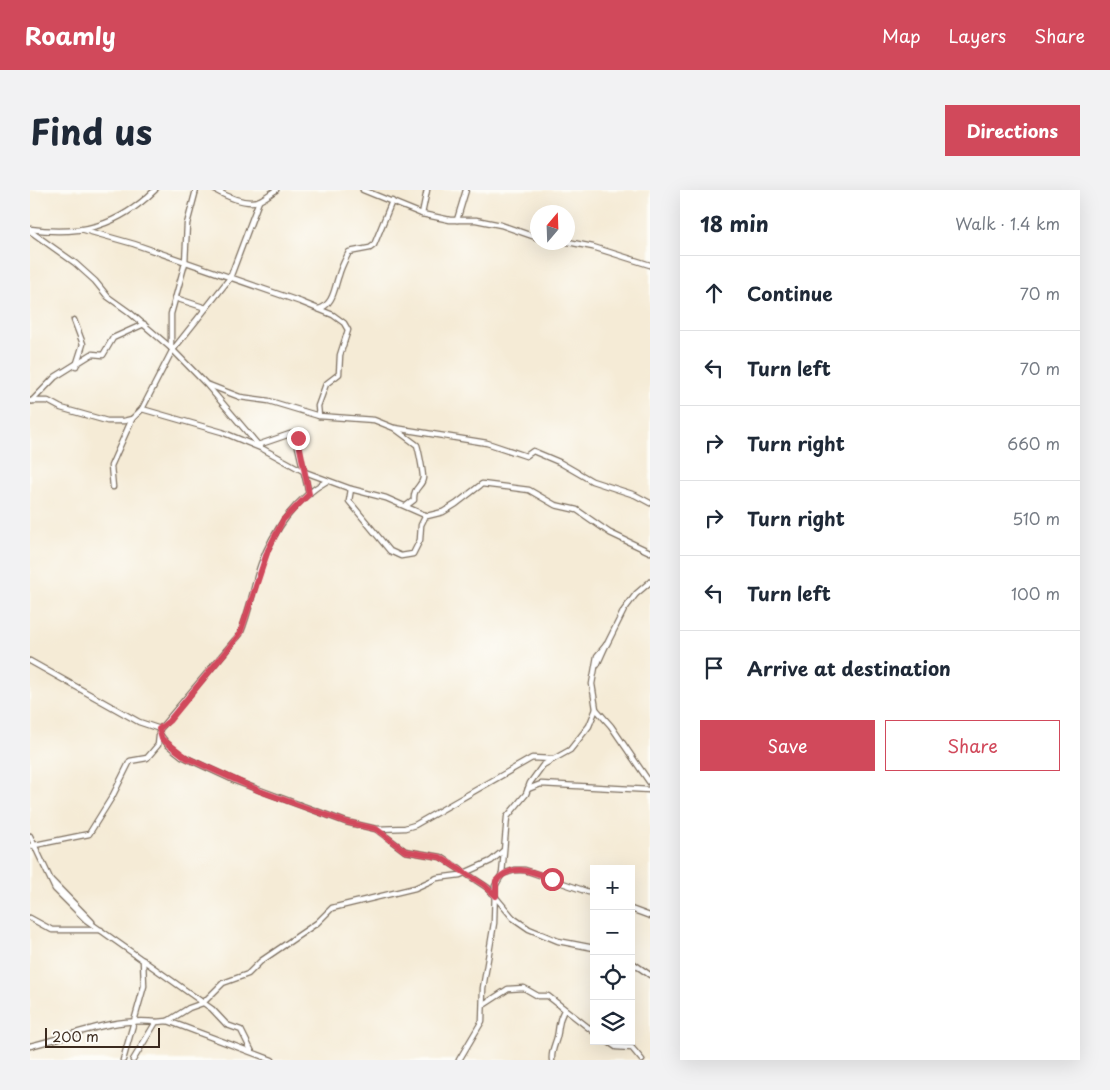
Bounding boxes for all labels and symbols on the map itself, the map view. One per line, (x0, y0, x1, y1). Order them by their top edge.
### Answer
north arrow (530, 205, 575, 250)
route end (287, 427, 310, 450)
route start (541, 868, 564, 891)
scale bar (45, 1025, 160, 1048)

